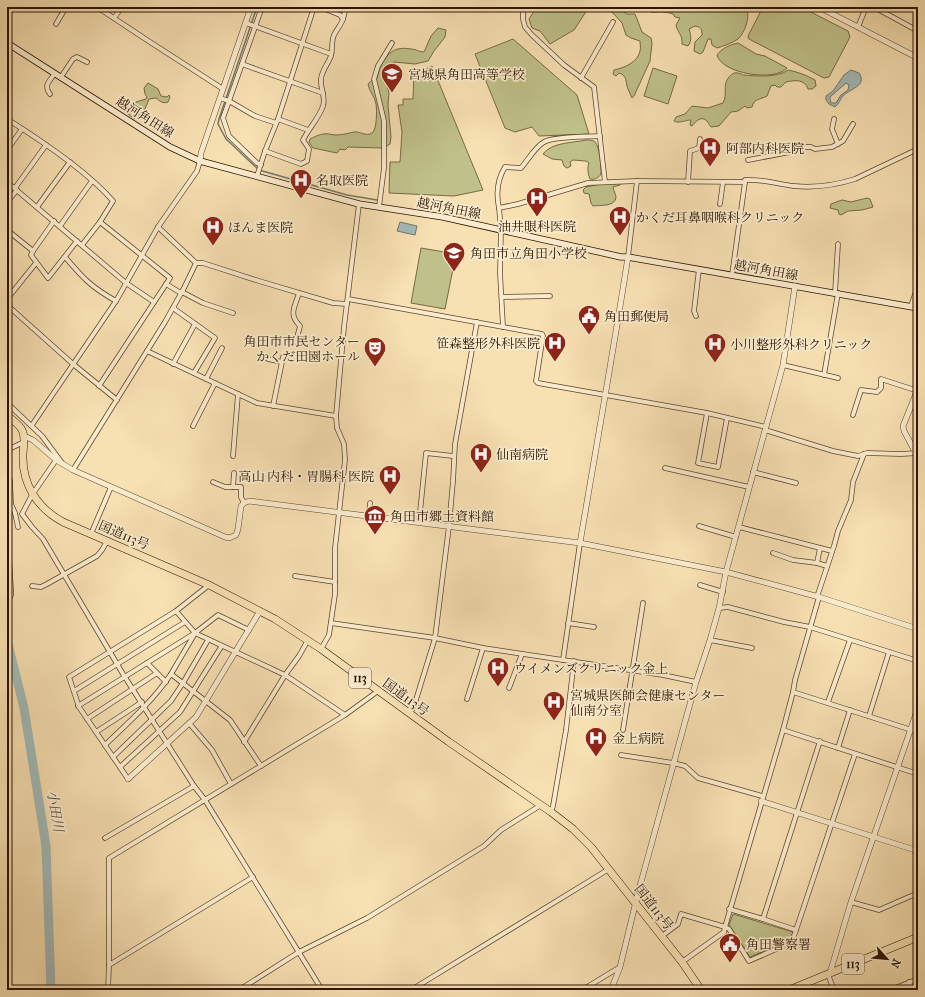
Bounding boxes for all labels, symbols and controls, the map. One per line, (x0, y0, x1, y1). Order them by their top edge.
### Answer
school or university icon: 宮城県角田高等学校 (379, 61, 405, 94)
place label: 宮城県角田高等学校 (408, 67, 525, 82)
street label: 越河角田線 (113, 93, 177, 141)
hospital icon: 阿部内科医院 (697, 135, 723, 168)
place label: 阿部内科医院 (726, 141, 804, 156)
hospital icon: 名取医院 (288, 167, 314, 200)
place label: 名取医院 (316, 173, 368, 188)
hospital icon: 油井眼科医院 (524, 185, 550, 218)
street label: 越河角田線 (416, 194, 482, 222)
hospital icon: かくだ耳鼻咽喉科クリニック (607, 204, 633, 237)
place label: かくだ耳鼻咽喉科クリニック (636, 210, 804, 225)
hospital icon: ほんま医院 (200, 214, 226, 247)
place label: 油井眼科医院 (498, 219, 576, 234)
place label: ほんま医院 (228, 220, 293, 235)
school or university icon: 角田市立角田小学校 (441, 240, 467, 273)
place label: 角田市立角田小学校 (470, 246, 587, 261)
street label: 越河角田線 (733, 257, 799, 283)
public building icon: 角田郵便局 (576, 303, 602, 336)
place label: 角田郵便局 (604, 309, 669, 324)
hospital icon: 笹森整形外科医院 (542, 330, 568, 363)
hospital icon: 小川整形外科クリニック (702, 331, 728, 364)
place label: 角田市市民センター かくだ田園ホール (244, 334, 360, 364)
theatre icon: 角田市市民センター かくだ田園ホール (362, 335, 388, 368)
place label: 笹森整形外科医院 (436, 336, 540, 351)
place label: 小川整形外科クリニック (730, 337, 872, 352)
hospital icon: 仙南病院 (468, 441, 494, 474)
place label: 仙南病院 (496, 447, 548, 462)
hospital icon: 高山 内科・胃腸科 医院 (377, 463, 403, 496)
place label: 高山 内科・胃腸科 医院 (238, 469, 374, 484)
museum icon: 角田市郷土資料館 (362, 503, 388, 536)
place label: 角田市郷土資料館 (390, 509, 494, 524)
street label: 国道113号 (96, 518, 152, 552)
hospital icon: ウイメンズクリニック金上 (485, 655, 511, 688)
place label: ウイメンズクリニック金上 (514, 661, 668, 676)
road number: 113 (349, 668, 371, 688)
street label: 国道113号 (380, 675, 432, 719)
place label: 宮城県医師会健康センター 仙南分室 (570, 688, 725, 718)
hospital icon: 宮城県医師会健康センター 仙南分室 (541, 689, 567, 722)
hospital icon: 金上病院 (583, 725, 609, 758)
place label: 金上病院 (612, 731, 664, 746)
water label: 小田川 (43, 789, 67, 835)
street label: 国道113号 (632, 881, 676, 933)
public building icon: 角田警察署 (717, 931, 743, 964)
place label: 角田警察署 (746, 937, 811, 952)
north arrow (867, 939, 907, 979)
road number: 113 (842, 954, 864, 974)
text: N (887, 957, 903, 971)

